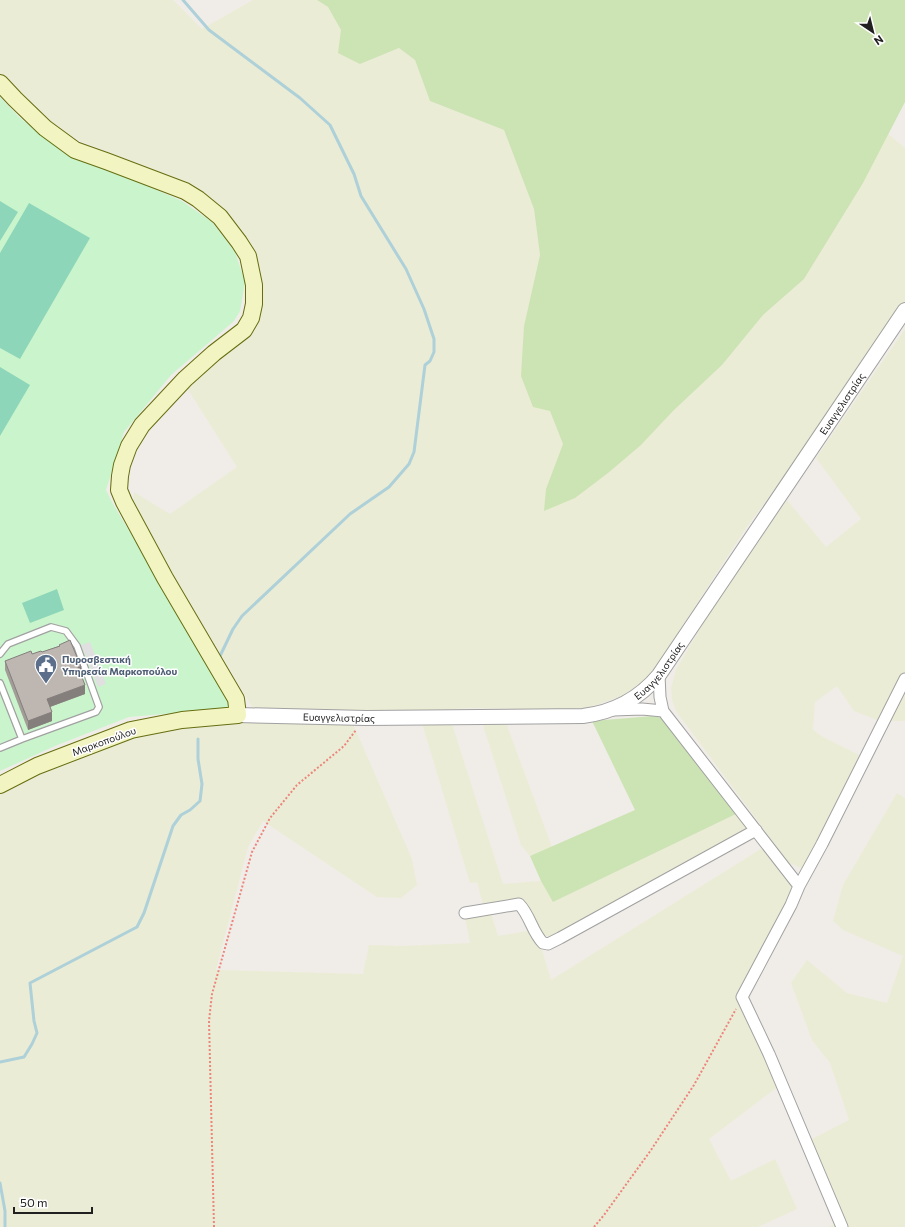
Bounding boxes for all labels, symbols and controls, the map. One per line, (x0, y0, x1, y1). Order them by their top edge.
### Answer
north arrow (853, 12, 893, 52)
text: N (872, 33, 886, 48)
street label: Ευαγγελιστρίας (817, 370, 867, 437)
street label: Ευαγγελιστρίας (632, 639, 686, 702)
public building icon: Πυροσβεστική Υπηρεσία Μαρκοπούλου (33, 652, 59, 685)
place label: Πυροσβεστική Υπηρεσία Μαρκοπούλου (62, 653, 178, 677)
street label: Ευαγγελιστρίας (303, 711, 375, 724)
street label: Μαρκοπούλου (70, 724, 138, 758)
scale bar (14, 1189, 92, 1215)
text: 50 m (20, 1195, 48, 1209)

